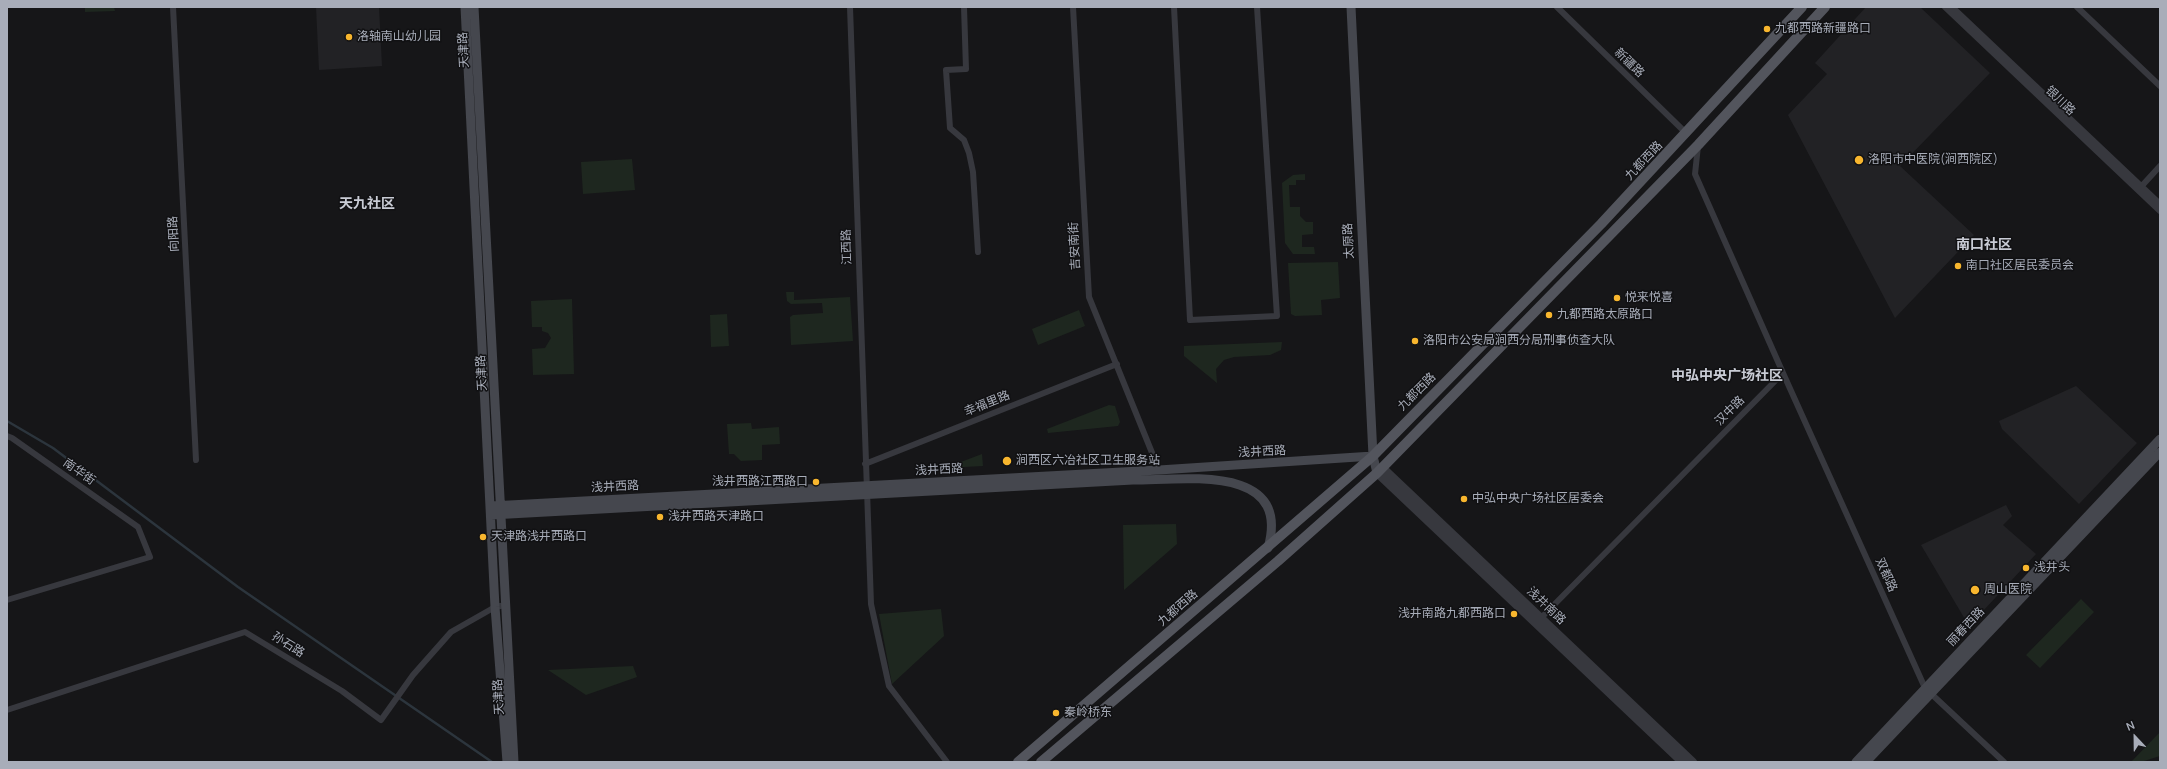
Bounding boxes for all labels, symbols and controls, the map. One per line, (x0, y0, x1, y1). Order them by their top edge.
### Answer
place label: 九都西路新疆路口 (1775, 22, 1871, 36)
marker: 九都西路新疆路口 (1762, 24, 1772, 34)
place label: 洛轴南山幼儿园 (357, 30, 441, 44)
marker: 洛轴南山幼儿园 (344, 32, 354, 42)
street label: 天津路 (456, 32, 472, 68)
street label: 新疆路 (1611, 45, 1647, 81)
street label: 银川路 (2042, 83, 2078, 119)
street label: 九都西路 (1622, 139, 1666, 183)
place label: 洛阳市中医院(涧西院区) (1868, 153, 1998, 167)
marker: 洛阳市中医院(涧西院区) (1853, 154, 1865, 166)
district label: 天九社区 (339, 196, 395, 212)
street label: 向阳路 (166, 216, 182, 252)
street label: 吉安南街 (1067, 222, 1083, 270)
street label: 太原路 (1341, 223, 1357, 259)
street label: 江西路 (839, 229, 855, 265)
district label: 南口社区 (1956, 237, 2012, 253)
place label: 南口社区居民委员会 (1966, 259, 2074, 273)
marker: 南口社区居民委员会 (1953, 261, 1963, 271)
place label: 悦来悦喜 (1625, 291, 1673, 305)
marker: 悦来悦喜 (1612, 293, 1622, 303)
place label: 九都西路太原路口 (1557, 308, 1653, 322)
marker: 九都西路太原路口 (1544, 310, 1554, 320)
place label: 洛阳市公安局涧西分局刑事侦查大队 (1423, 334, 1615, 348)
marker: 洛阳市公安局涧西分局刑事侦查大队 (1410, 336, 1420, 346)
street label: 天津路 (474, 355, 490, 391)
district label: 中弘中央广场社区 (1671, 368, 1783, 384)
street label: 九都西路 (1395, 370, 1439, 414)
street label: 幸福里路 (962, 388, 1012, 420)
street label: 汉中路 (1712, 393, 1748, 429)
street label: 浅井西路 (1238, 444, 1286, 460)
place label: 涧西区六冶社区卫生服务站 (1016, 454, 1160, 468)
marker: 涧西区六冶社区卫生服务站 (1001, 455, 1013, 467)
street label: 南华街 (60, 456, 98, 488)
street label: 浅井西路 (915, 462, 963, 478)
place label: 浅井西路江西路口 (712, 475, 808, 489)
marker: 浅井西路江西路口 (811, 477, 821, 487)
street label: 浅井西路 (591, 479, 639, 495)
place label: 中弘中央广场社区居委会 (1472, 492, 1604, 506)
marker: 中弘中央广场社区居委会 (1459, 494, 1469, 504)
place label: 浅井西路天津路口 (668, 510, 764, 524)
marker: 浅井西路天津路口 (655, 512, 665, 522)
place label: 天津路浅井西路口 (491, 530, 587, 544)
marker: 天津路浅井西路口 (478, 532, 488, 542)
street label: 双都路 (1872, 556, 1900, 594)
place label: 浅井头 (2034, 561, 2070, 575)
marker: 浅井头 (2021, 563, 2031, 573)
place label: 周山医院 (1984, 583, 2032, 597)
street label: 浅井南路 (1524, 584, 1568, 628)
marker: 周山医院 (1969, 584, 1981, 596)
street label: 九都西路 (1155, 587, 1201, 629)
street label: 丽春西路 (1944, 605, 1988, 649)
place label: 浅井南路九都西路口 (1398, 607, 1506, 621)
marker: 浅井南路九都西路口 (1509, 609, 1519, 619)
street label: 孙石路 (269, 629, 307, 661)
street label: 天津路 (491, 679, 507, 715)
place label: 秦岭桥东 (1064, 706, 1112, 720)
marker: 秦岭桥东 (1051, 708, 1061, 718)
north arrow (2115, 717, 2155, 757)
text: N (2124, 717, 2137, 734)

